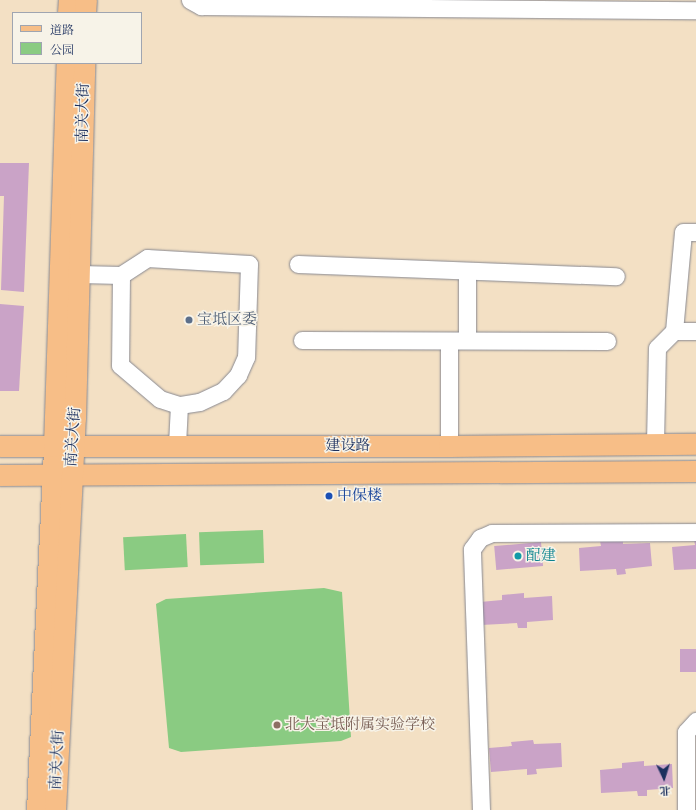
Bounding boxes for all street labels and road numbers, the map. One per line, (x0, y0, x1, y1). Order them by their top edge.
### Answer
street label: 南关大街 (73, 83, 93, 143)
street label: 南关大街 (62, 406, 84, 468)
street label: 建设路 (326, 437, 370, 455)
street label: 南关大街 (46, 730, 68, 790)

